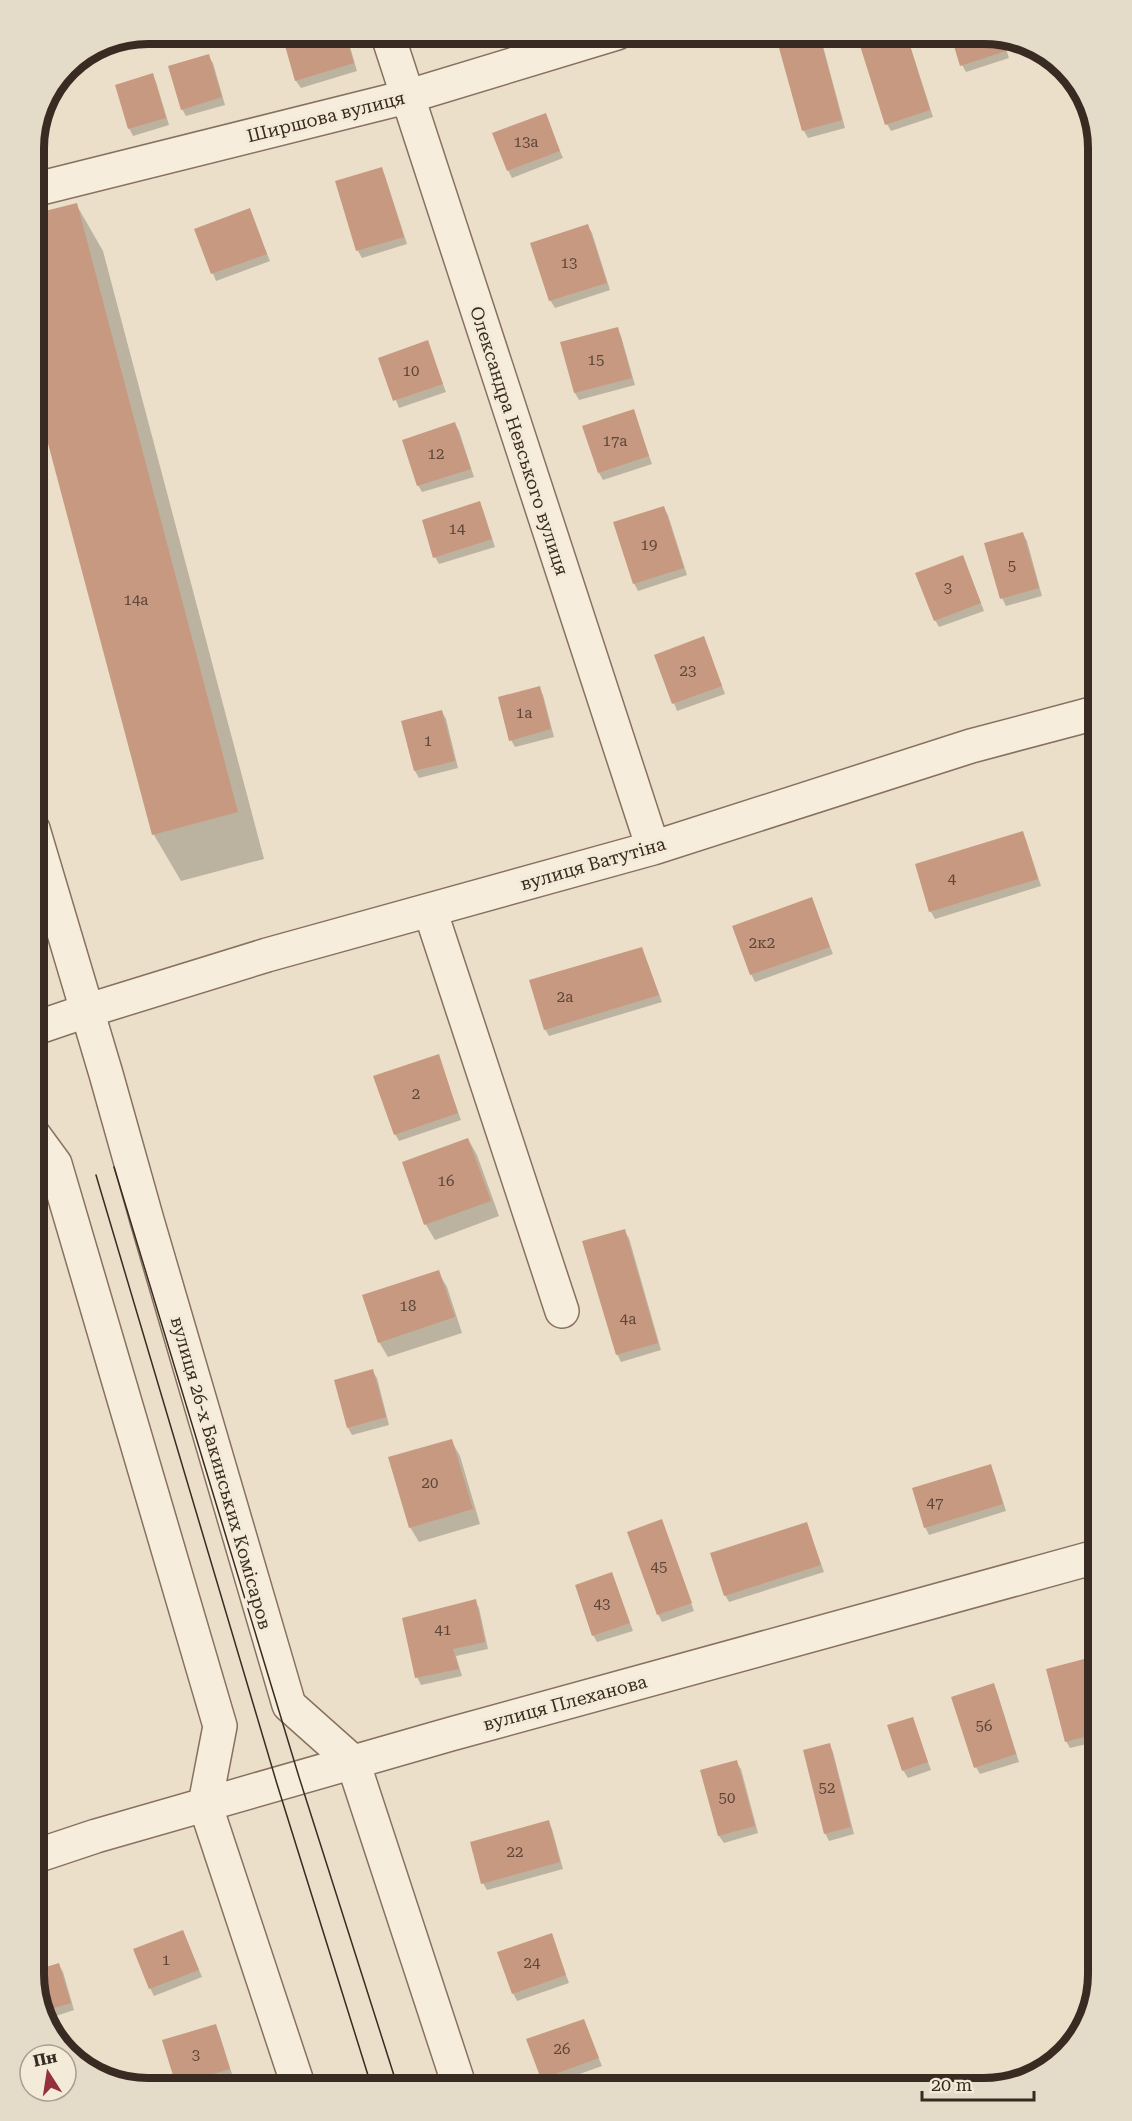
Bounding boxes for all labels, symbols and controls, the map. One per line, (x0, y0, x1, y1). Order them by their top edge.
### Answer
street label: Ширшова вулиця (245, 87, 407, 146)
house number: 13а (514, 133, 538, 151)
house number: 13 (561, 254, 577, 272)
street label: Олександра Невського вулиця (466, 304, 573, 578)
house number: 15 (588, 351, 604, 369)
house number: 10 (403, 362, 419, 380)
house number: 17а (603, 432, 627, 450)
house number: 12 (428, 445, 444, 463)
house number: 14 (449, 520, 466, 538)
house number: 19 (641, 536, 657, 554)
house number: 5 (1008, 557, 1016, 575)
house number: 3 (944, 579, 952, 597)
house number: 14а (124, 591, 148, 609)
house number: 23 (680, 662, 696, 680)
house number: 1а (516, 704, 532, 722)
house number: 1 (424, 732, 432, 750)
street label: вулиця Ватутіна (518, 833, 668, 894)
house number: 4 (948, 870, 957, 888)
house number: 2к2 (749, 934, 775, 952)
house number: 2а (557, 988, 573, 1006)
house number: 2 (412, 1085, 420, 1103)
house number: 16 (438, 1172, 454, 1190)
house number: 18 (400, 1297, 416, 1315)
house number: 4а (620, 1310, 636, 1328)
street label: вулиця 26-х Бакинських Комісаров (167, 1314, 276, 1632)
house number: 20 (422, 1474, 438, 1492)
house number: 47 (927, 1494, 943, 1512)
house number: 45 (651, 1558, 667, 1576)
house number: 43 (594, 1595, 610, 1613)
house number: 41 (435, 1621, 451, 1639)
street label: вулиця Плеханова (480, 1670, 649, 1735)
house number: 56 (976, 1717, 992, 1735)
house number: 52 (819, 1779, 835, 1797)
house number: 50 (719, 1789, 735, 1807)
house number: 22 (507, 1843, 523, 1861)
house number: 1 (162, 1951, 170, 1969)
house number: 24 (524, 1954, 541, 1972)
house number: 26 (554, 2040, 570, 2058)
north arrow (18, 2043, 78, 2103)
house number: 3 (192, 2046, 200, 2064)
text: Пн (31, 2047, 59, 2071)
scale bar (922, 2064, 1034, 2102)
text: 20 m (931, 2074, 972, 2095)

